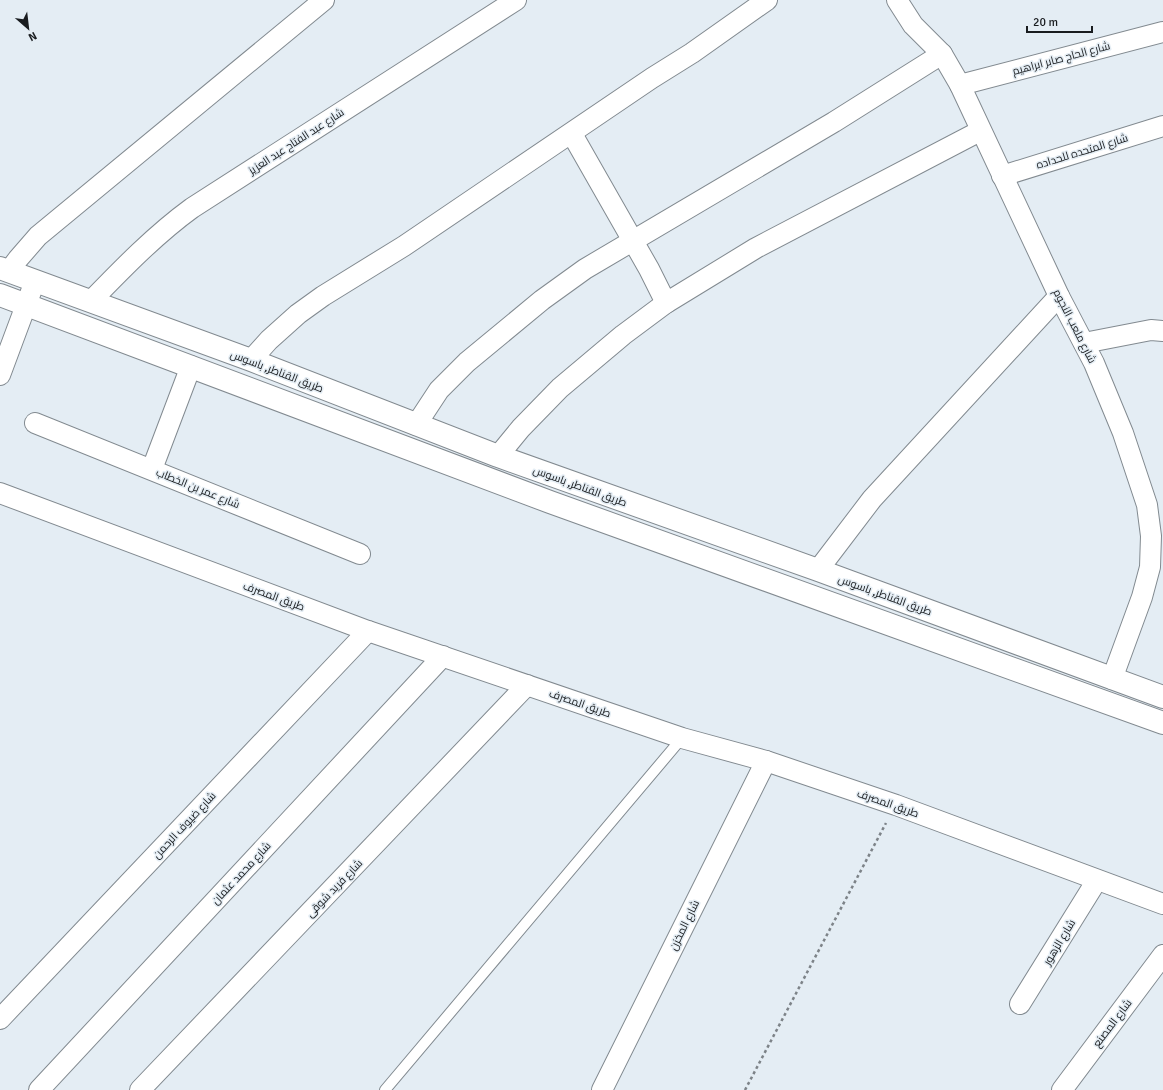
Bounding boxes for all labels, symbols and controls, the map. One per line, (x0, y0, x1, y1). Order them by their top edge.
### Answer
north arrow (8, 8, 48, 48)
scale bar (1027, 8, 1092, 34)
text: 20 m (1033, 15, 1058, 30)
text: N (26, 29, 39, 44)
street label: شارع الحاج صابر ابراهيم (1011, 39, 1112, 79)
street label: شارع عبد الفتاح عبد العزيز (245, 106, 347, 179)
street label: شارع المتحده للحداده (1035, 131, 1130, 173)
street label: شارع ملعب النجوم (1049, 287, 1099, 366)
street label: طريق القناطر, باسوس (228, 348, 325, 395)
street label: طريق القناطر, باسوس (531, 463, 629, 509)
street label: شارع عمر بن الخطاب (154, 466, 242, 512)
street label: طريق القناطر, باسوس (836, 572, 934, 618)
street label: طريق المصرف (241, 579, 306, 614)
street label: طريق المصرف (547, 687, 613, 720)
street label: طريق المصرف (855, 787, 921, 820)
street label: شارع ضيوف الرحمن (150, 789, 219, 862)
street label: شارع محمد عثمان (209, 839, 274, 908)
street label: شارع فريد شوقى (303, 857, 366, 921)
street label: شارع المخزن (667, 898, 703, 953)
street label: شارع الزهور (1040, 917, 1079, 969)
street label: شارع المصنع (1090, 997, 1135, 1050)

